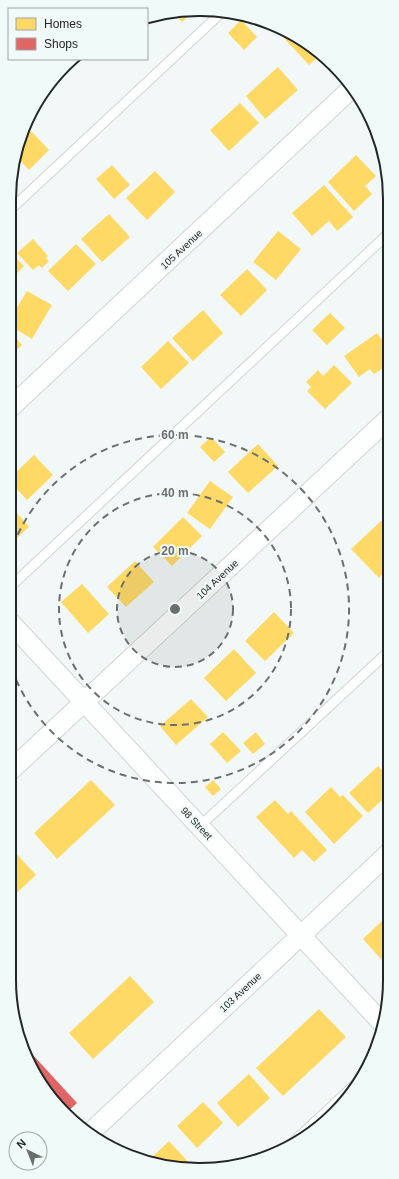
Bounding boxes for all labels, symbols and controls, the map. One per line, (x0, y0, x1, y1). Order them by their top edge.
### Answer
legend (8, 8, 148, 60)
text: Homes (44, 17, 82, 31)
text: Shops (44, 37, 78, 51)
street label: 105 Avenue (158, 227, 205, 271)
text: 60 m (161, 428, 189, 442)
text: 40 m (161, 486, 189, 500)
text: 20 m (161, 544, 189, 558)
street label: 104 Avenue (194, 557, 241, 601)
centre of rings (168, 602, 182, 616)
street label: 98 Street (179, 805, 215, 842)
street label: 103 Avenue (217, 970, 264, 1014)
north arrow (8, 1131, 48, 1171)
text: N (14, 1137, 28, 1151)

